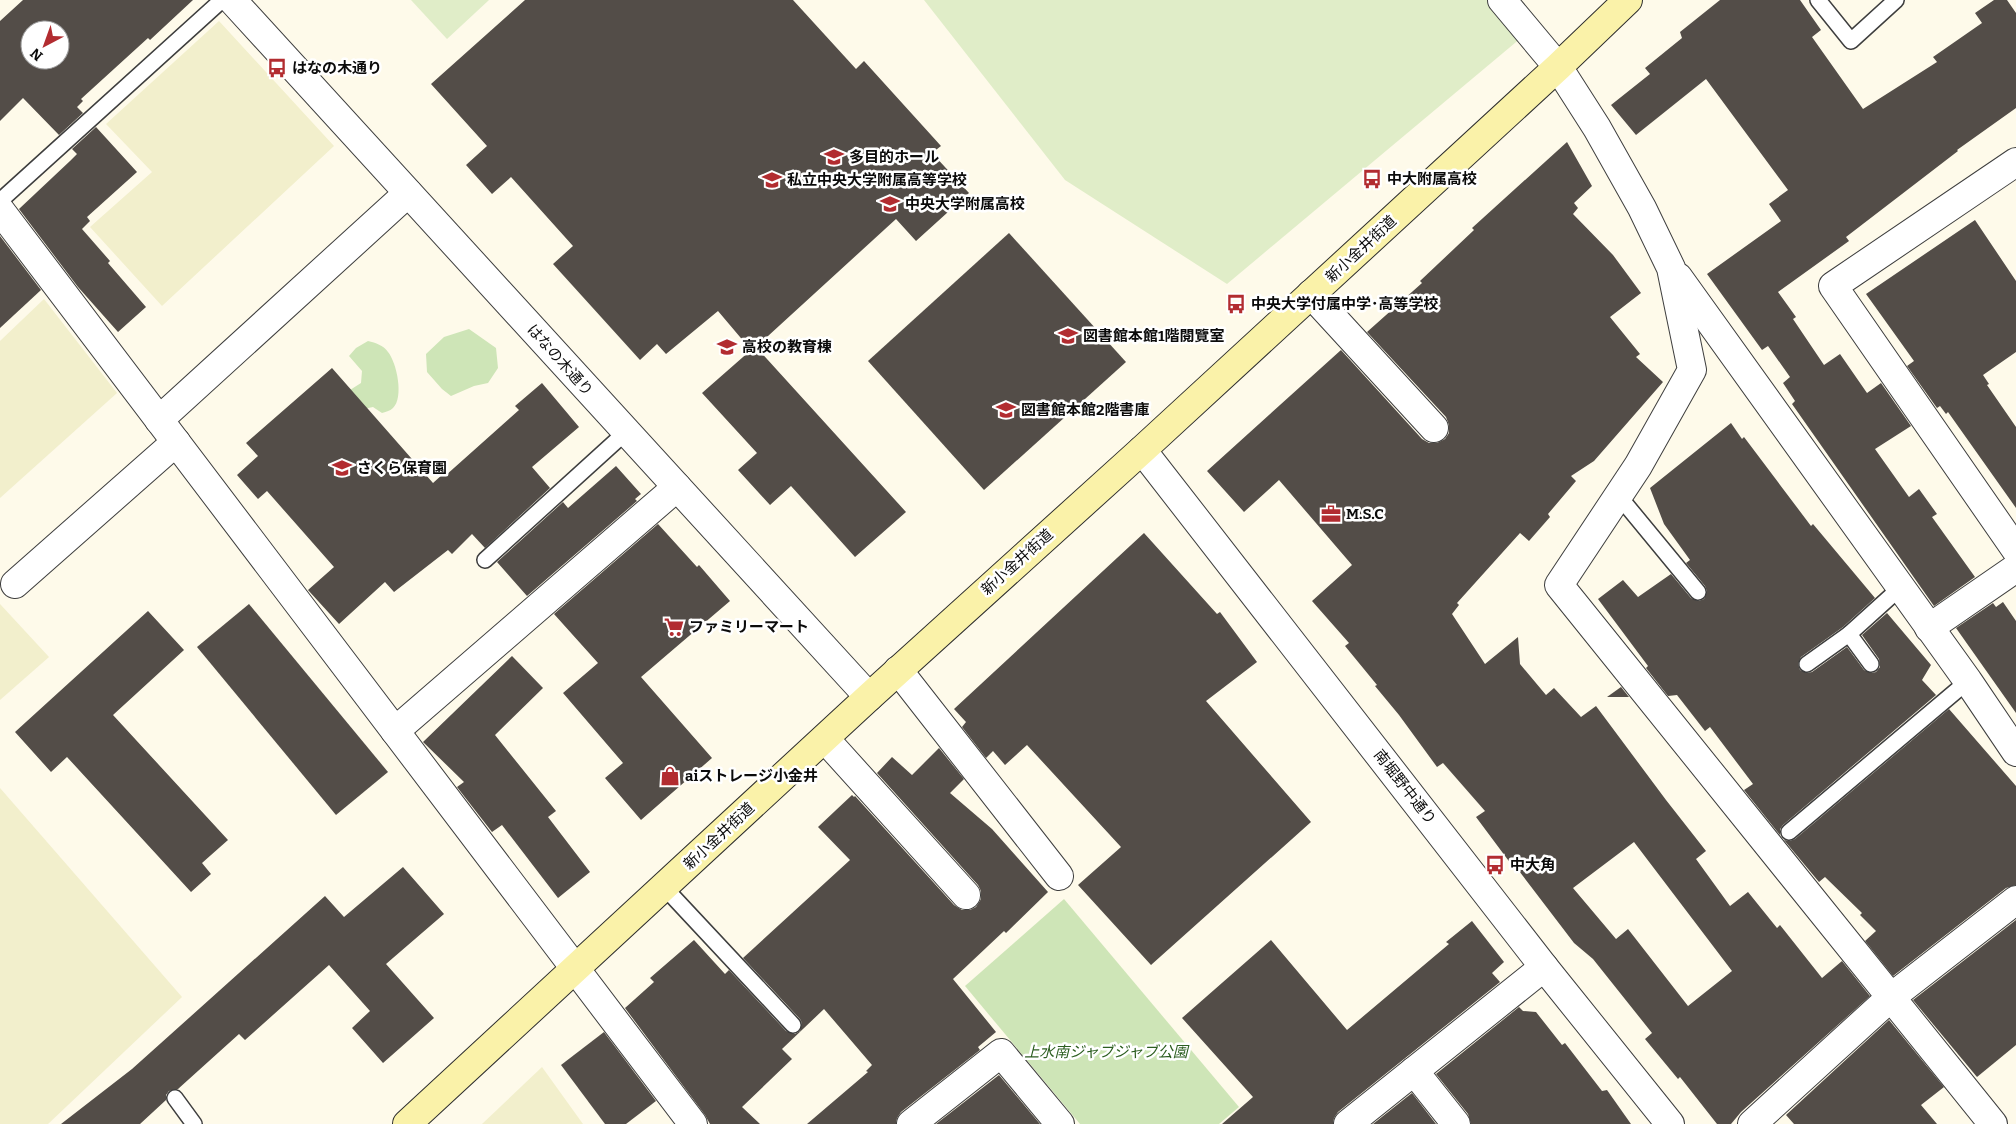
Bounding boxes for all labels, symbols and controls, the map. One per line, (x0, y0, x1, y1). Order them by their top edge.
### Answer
north arrow (20, 20, 70, 70)
text: N (27, 44, 46, 64)
bus stop icon: はなの木通り (266, 57, 288, 79)
place label: はなの木通り (292, 59, 382, 77)
school or university icon: 多目的ホール (823, 146, 845, 168)
place label: 多目的ホール (849, 148, 939, 166)
bus stop icon: 中大附属高校 (1361, 168, 1383, 190)
school or university icon: 私立中央大学附属高等学校 (761, 169, 783, 191)
place label: 中大附属高校 (1387, 170, 1477, 188)
place label: 私立中央大学附属高等学校 (787, 171, 967, 189)
school or university icon: 中央大学附属高校 (879, 193, 901, 215)
place label: 中央大学附属高校 (905, 195, 1025, 213)
street label: 新小金井街道 (1322, 212, 1400, 286)
bus stop icon: 中央大学付属中学･高等学校 (1225, 293, 1247, 315)
place label: 中央大学付属中学･高等学校 (1251, 295, 1439, 313)
street label: はなの木通り (523, 321, 597, 399)
school or university icon: 図書館本館1階閱覽室 (1057, 325, 1079, 347)
place label: 図書館本館1階閱覽室 (1083, 327, 1224, 345)
school or university icon: 高校の教育棟 (716, 336, 738, 358)
place label: 高校の教育棟 (742, 338, 832, 356)
school or university icon: 図書館本館2階書庫 (995, 399, 1017, 421)
place label: 図書館本館2階書庫 (1021, 401, 1149, 419)
school or university icon: さくら保育園 (331, 457, 353, 479)
place label: さくら保育園 (357, 459, 447, 477)
office icon: M.S.C (1320, 503, 1342, 525)
place label: M.S.C (1346, 505, 1384, 523)
street label: 新小金井街道 (978, 525, 1056, 599)
supermarket icon: ファミリーマート (663, 616, 685, 638)
place label: ファミリーマート (689, 618, 809, 636)
street label: 南堀野中通り (1370, 746, 1440, 828)
shop icon: aiストレージ小金井 (659, 765, 681, 787)
place label: aiストレージ小金井 (685, 767, 818, 785)
street label: 新小金井街道 (680, 799, 758, 873)
bus stop icon: 中大角 (1484, 854, 1506, 876)
place label: 中大角 (1510, 856, 1555, 874)
park label: 上水南ジャブジャブ公園 (1024, 1043, 1190, 1061)

